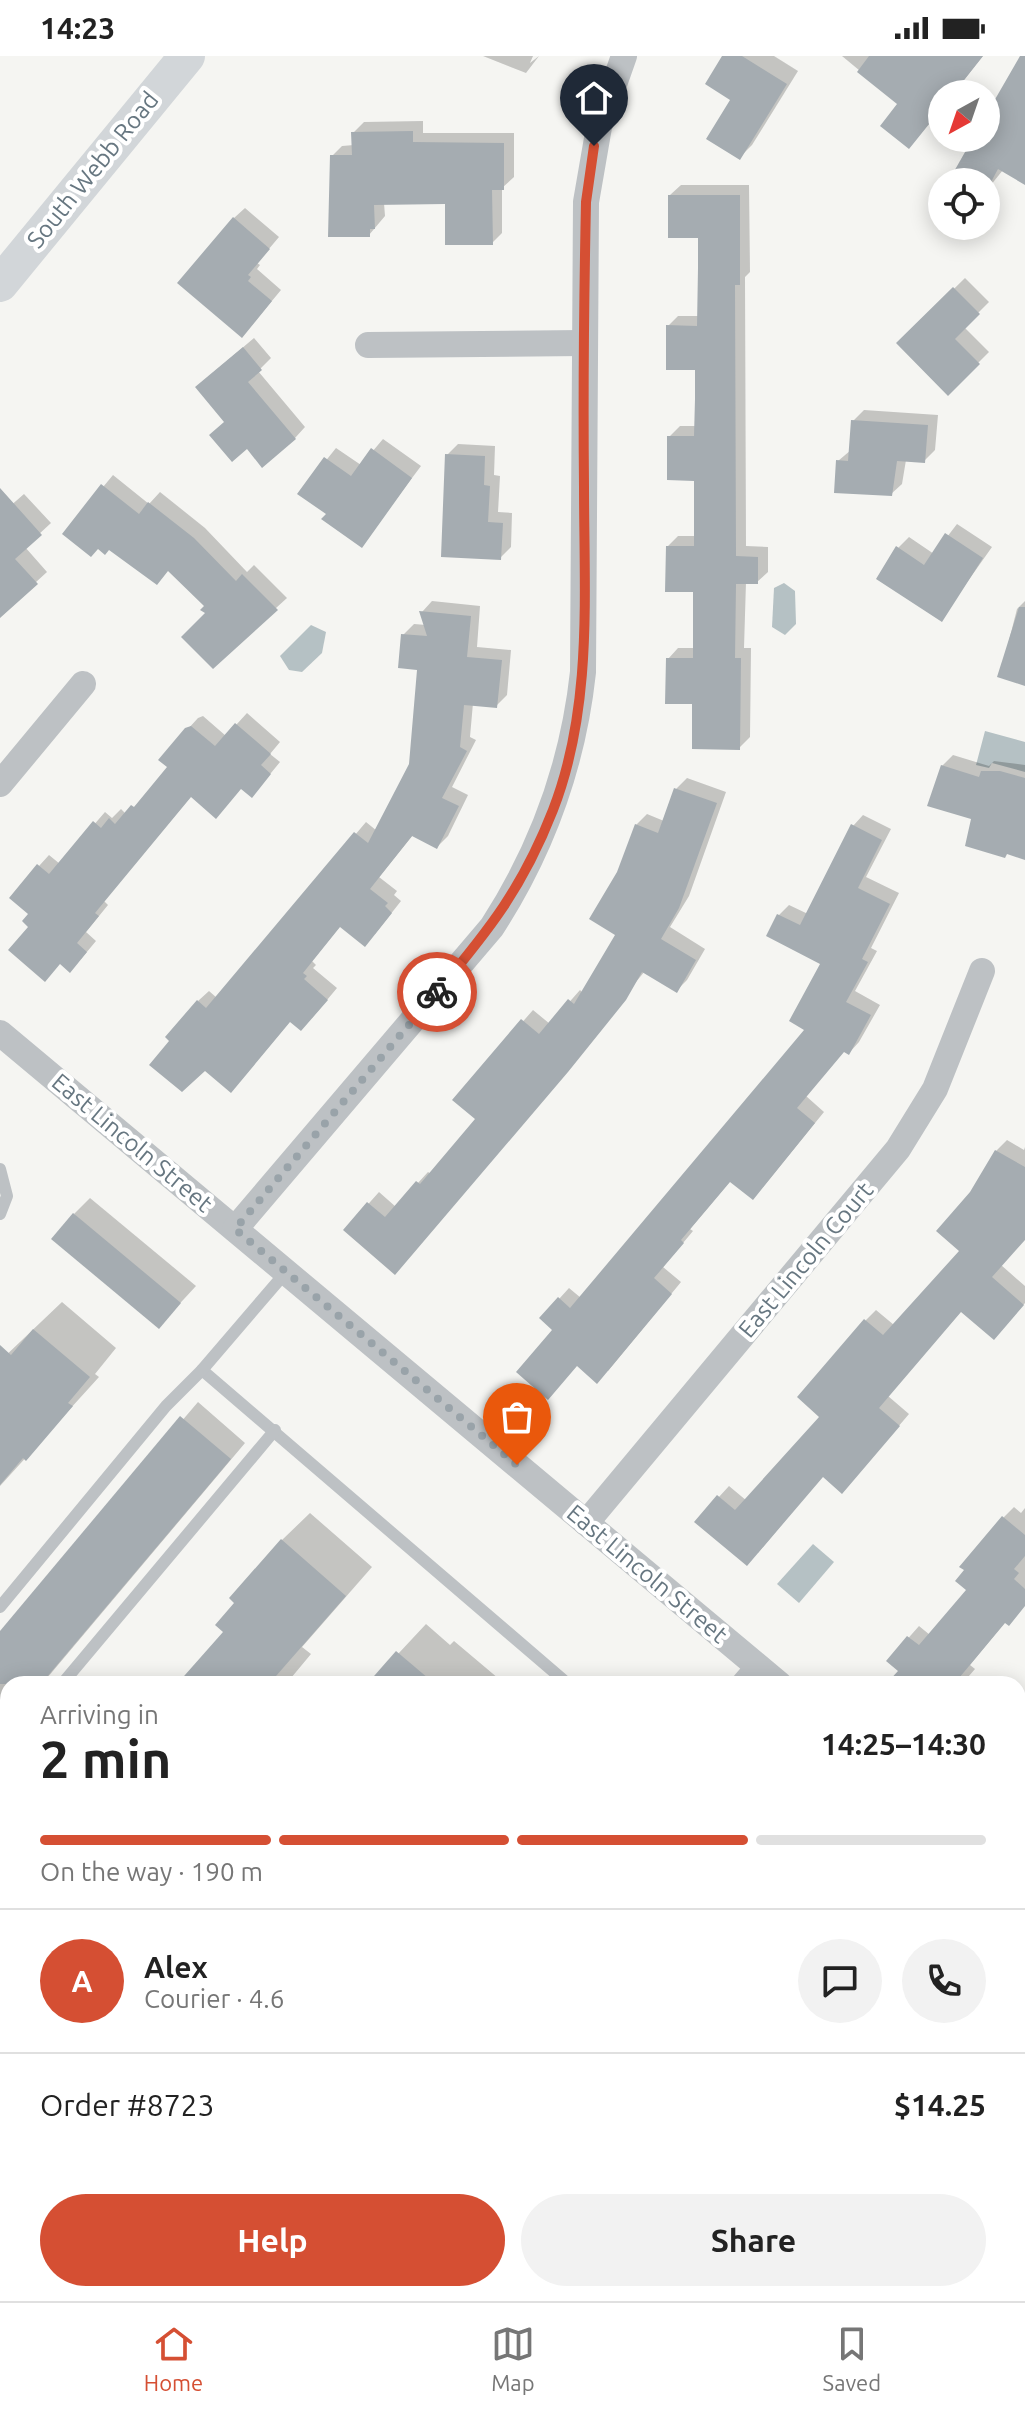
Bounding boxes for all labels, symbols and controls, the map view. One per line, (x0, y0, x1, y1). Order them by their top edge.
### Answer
text: 14:23 (40, 11, 115, 45)
pin (560, 64, 628, 146)
icon: home (572, 76, 616, 120)
north arrow (928, 80, 1000, 152)
map controls (928, 80, 1000, 240)
street label: South Webb Road (21, 86, 164, 253)
button: locate (928, 168, 1000, 240)
courier (397, 952, 477, 1032)
icon: bike (415, 970, 459, 1014)
street label: East Lincoln Street (47, 1068, 218, 1218)
street label: East Lincoln Court (733, 1176, 879, 1343)
pin (483, 1383, 551, 1465)
icon: bag (495, 1395, 539, 1439)
street label: East Lincoln Street (562, 1499, 733, 1649)
text: Arriving in (40, 1700, 159, 1729)
text: 14:25–14:30 (821, 1727, 986, 1761)
text: 2 min (40, 1730, 171, 1788)
text: On the way · 190 m (40, 1857, 263, 1886)
button: chat (798, 1939, 882, 2023)
button: phone (902, 1939, 986, 2023)
text: Alex (144, 1950, 208, 1984)
text: A (71, 1964, 93, 1998)
text: Courier · 4.6 (144, 1984, 284, 2013)
text: Order #8723 (40, 2088, 214, 2122)
text: $14.25 (894, 2088, 986, 2122)
button: Help (40, 2194, 505, 2286)
button: Share (521, 2194, 986, 2286)
tab: Home (144, 2322, 203, 2395)
tab: Map (491, 2322, 535, 2395)
tab: Saved (823, 2322, 881, 2395)

